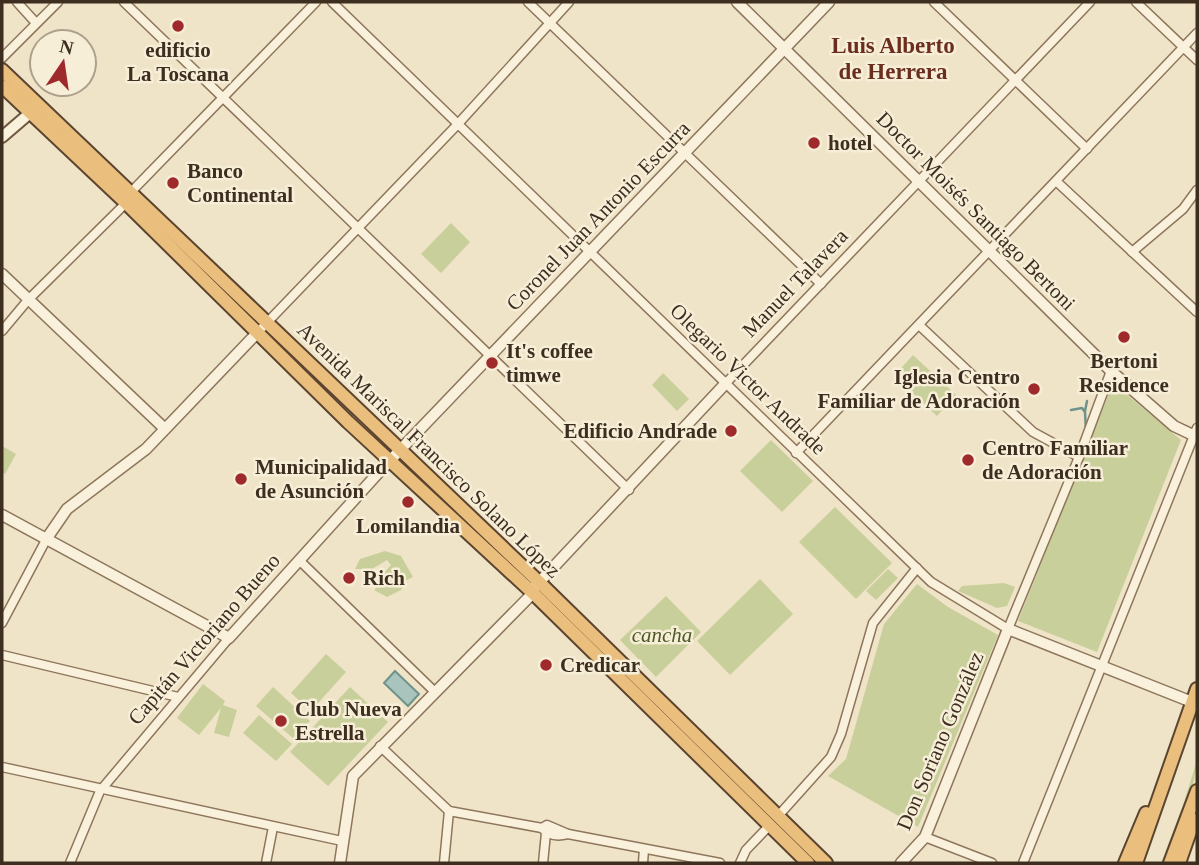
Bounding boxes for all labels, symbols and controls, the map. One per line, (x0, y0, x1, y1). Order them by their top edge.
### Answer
marker: edificio La Toscana (170, 18, 186, 34)
north arrow (28, 28, 98, 98)
district label: Luis Alberto de Herrera (831, 33, 955, 84)
text: N (58, 35, 76, 59)
place label: edificio La Toscana (127, 38, 230, 86)
street label: Doctor Moisés Santiago Bertoni (872, 107, 1080, 315)
street label: Coronel Juan Antonio Escurra (501, 116, 695, 316)
place label: hotel (828, 131, 872, 155)
marker: hotel (806, 135, 822, 151)
place label: Banco Continental (187, 159, 293, 207)
marker: Banco Continental (165, 175, 181, 191)
street label: Manuel Talavera (737, 223, 853, 342)
street label: Olegario Victor Andrade (665, 298, 831, 460)
street label: Avenida Mariscal Francisco Solano López (292, 318, 566, 582)
marker: Bertoni Residence (1116, 329, 1132, 345)
place label: It's coffee timwe (506, 339, 593, 387)
place label: Bertoni Residence (1079, 349, 1169, 397)
marker: It's coffee timwe (484, 355, 500, 371)
place label: Iglesia Centro Familiar de Adoración (817, 365, 1020, 413)
marker: Iglesia Centro Familiar de Adoración (1026, 381, 1042, 397)
place label: Edificio Andrade (564, 419, 717, 443)
marker: Edificio Andrade (723, 423, 739, 439)
place label: Centro Familiar de Adoración (982, 436, 1128, 484)
marker: Centro Familiar de Adoración (960, 452, 976, 468)
place label: Municipalidad de Asunción (255, 455, 387, 503)
marker: Municipalidad de Asunción (233, 471, 249, 487)
marker: Lomilandia (400, 494, 416, 510)
place label: Lomilandia (356, 514, 460, 538)
street label: Capitán Victoriano Bueno (123, 549, 285, 729)
place label: Rich (363, 566, 405, 590)
marker: Rich (341, 570, 357, 586)
park label: cancha (632, 623, 692, 647)
street label: Don Soriano González (892, 648, 988, 834)
place label: Credicar (560, 653, 640, 677)
marker: Credicar (538, 657, 554, 673)
place label: Club Nueva Estrella (295, 697, 402, 745)
marker: Club Nueva Estrella (273, 713, 289, 729)

